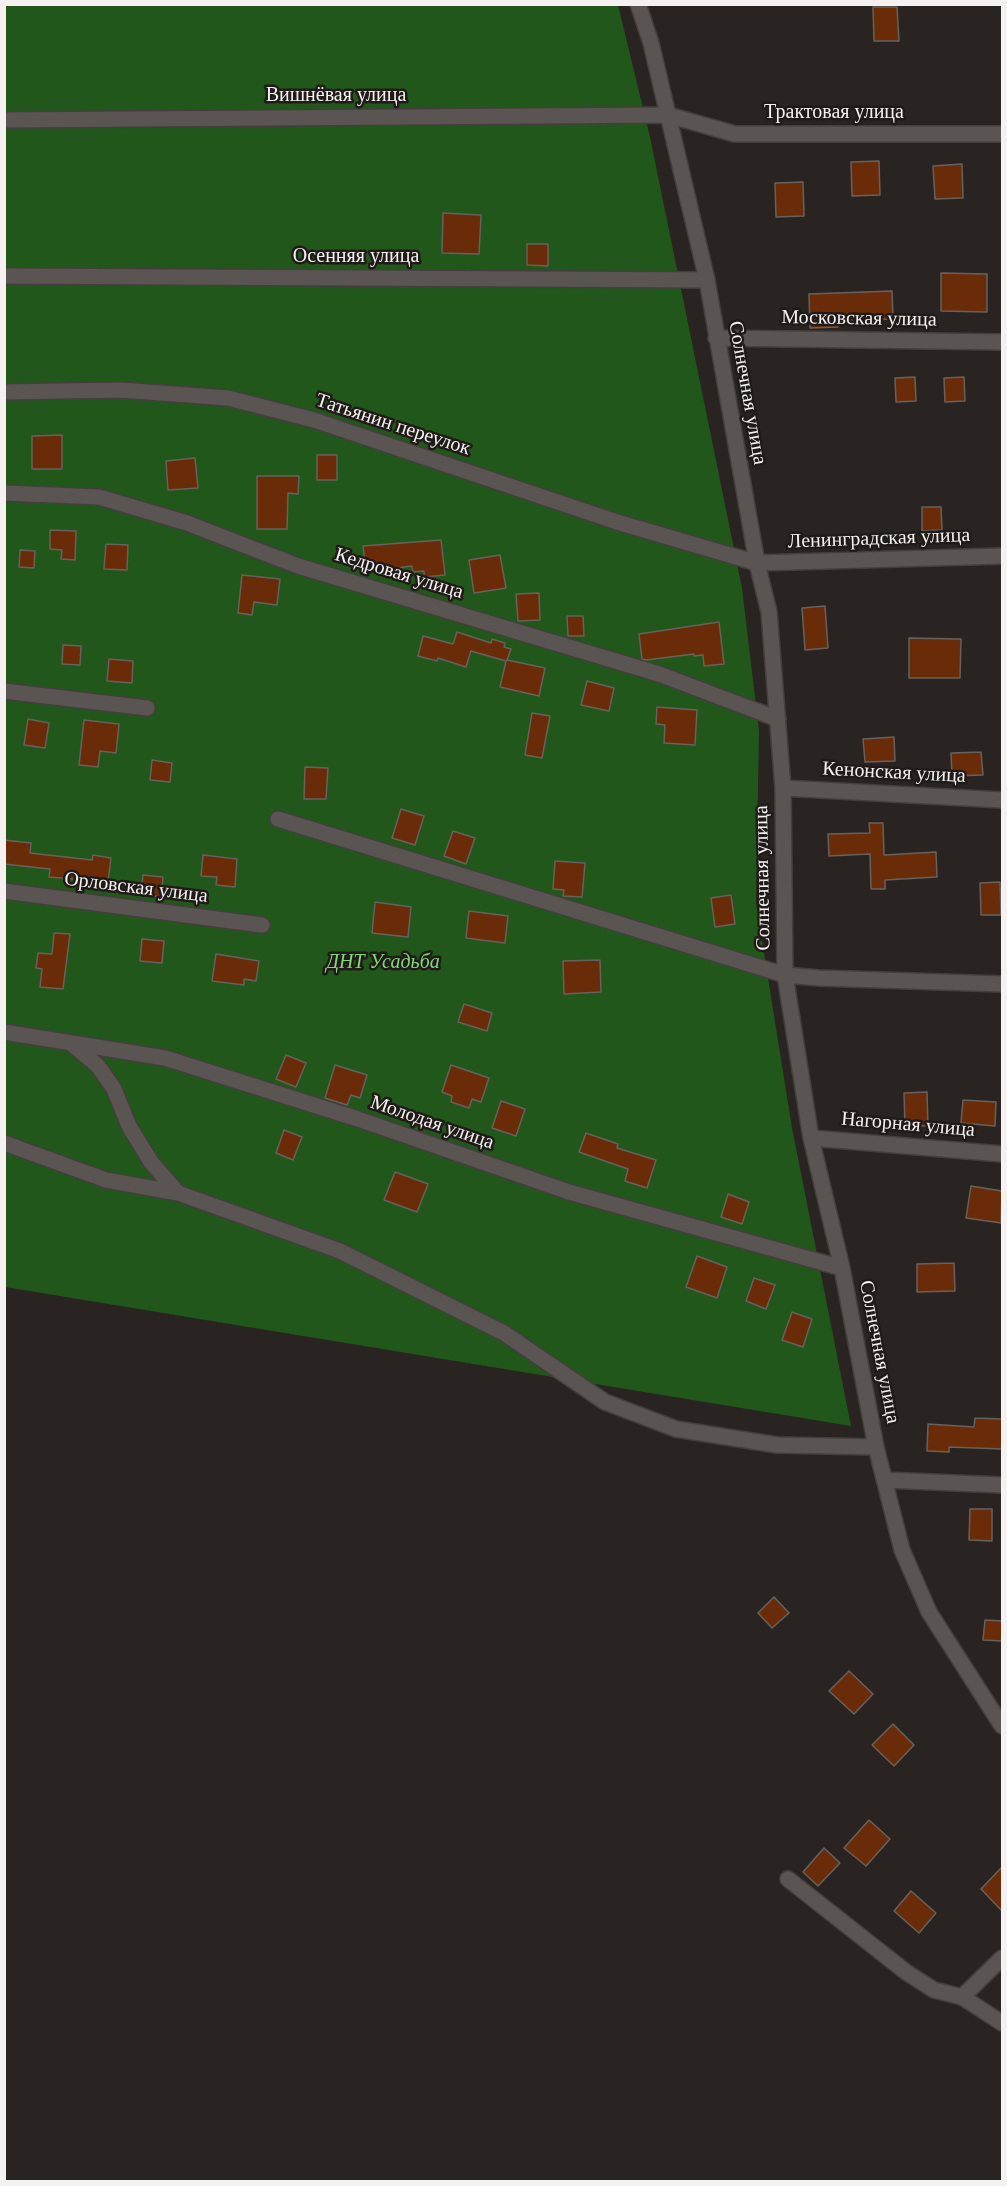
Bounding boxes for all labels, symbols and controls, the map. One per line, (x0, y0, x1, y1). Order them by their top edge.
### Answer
street label: Вишнёвая улица (266, 84, 406, 108)
street label: Трактовая улица (764, 101, 904, 125)
street label: Осенняя улица (293, 245, 419, 269)
street label: Московская улица (781, 306, 937, 332)
street label: Солнечная улица (723, 319, 771, 467)
street label: Татьянин переулок (313, 389, 473, 461)
street label: Ленинградская улица (787, 524, 971, 554)
street label: Кедровая улица (332, 543, 466, 605)
street label: Кенонская улица (822, 757, 966, 789)
street label: Солнечная улица (750, 805, 776, 951)
street label: Орловская улица (63, 867, 209, 909)
park label: ДНТ Усадьба (326, 951, 440, 975)
street label: Молодая улица (367, 1091, 497, 1155)
street label: Нагорная улица (840, 1107, 976, 1143)
street label: Солнечная улица (853, 1278, 905, 1426)

